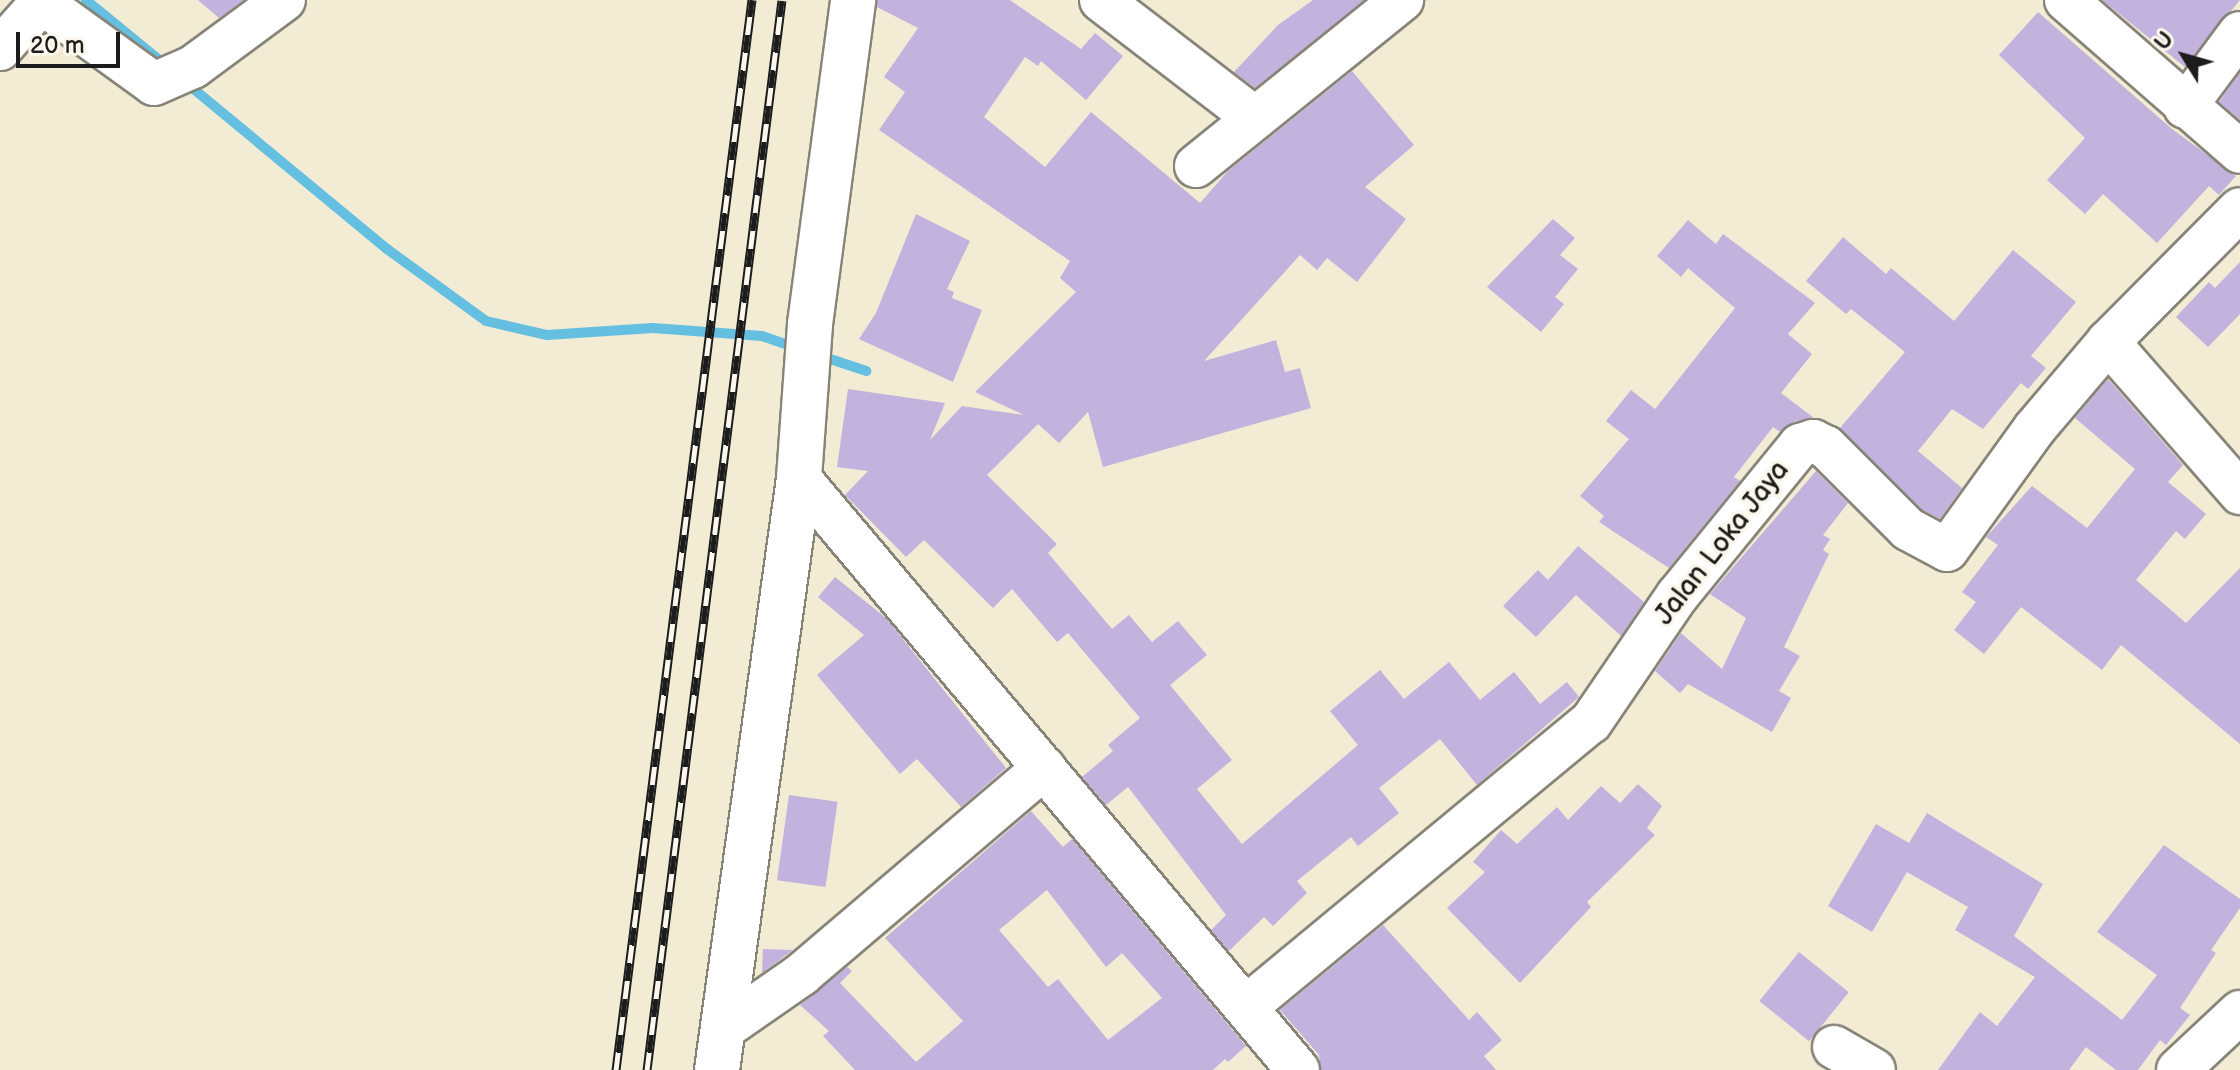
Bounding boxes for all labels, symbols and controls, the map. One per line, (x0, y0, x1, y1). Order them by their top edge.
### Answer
scale bar (20, 16, 124, 66)
north arrow (2144, 16, 2224, 96)
text: U (2149, 27, 2180, 56)
text: 20 m (30, 31, 85, 60)
street label: Jalan Loka Jaya (1647, 454, 1797, 632)

